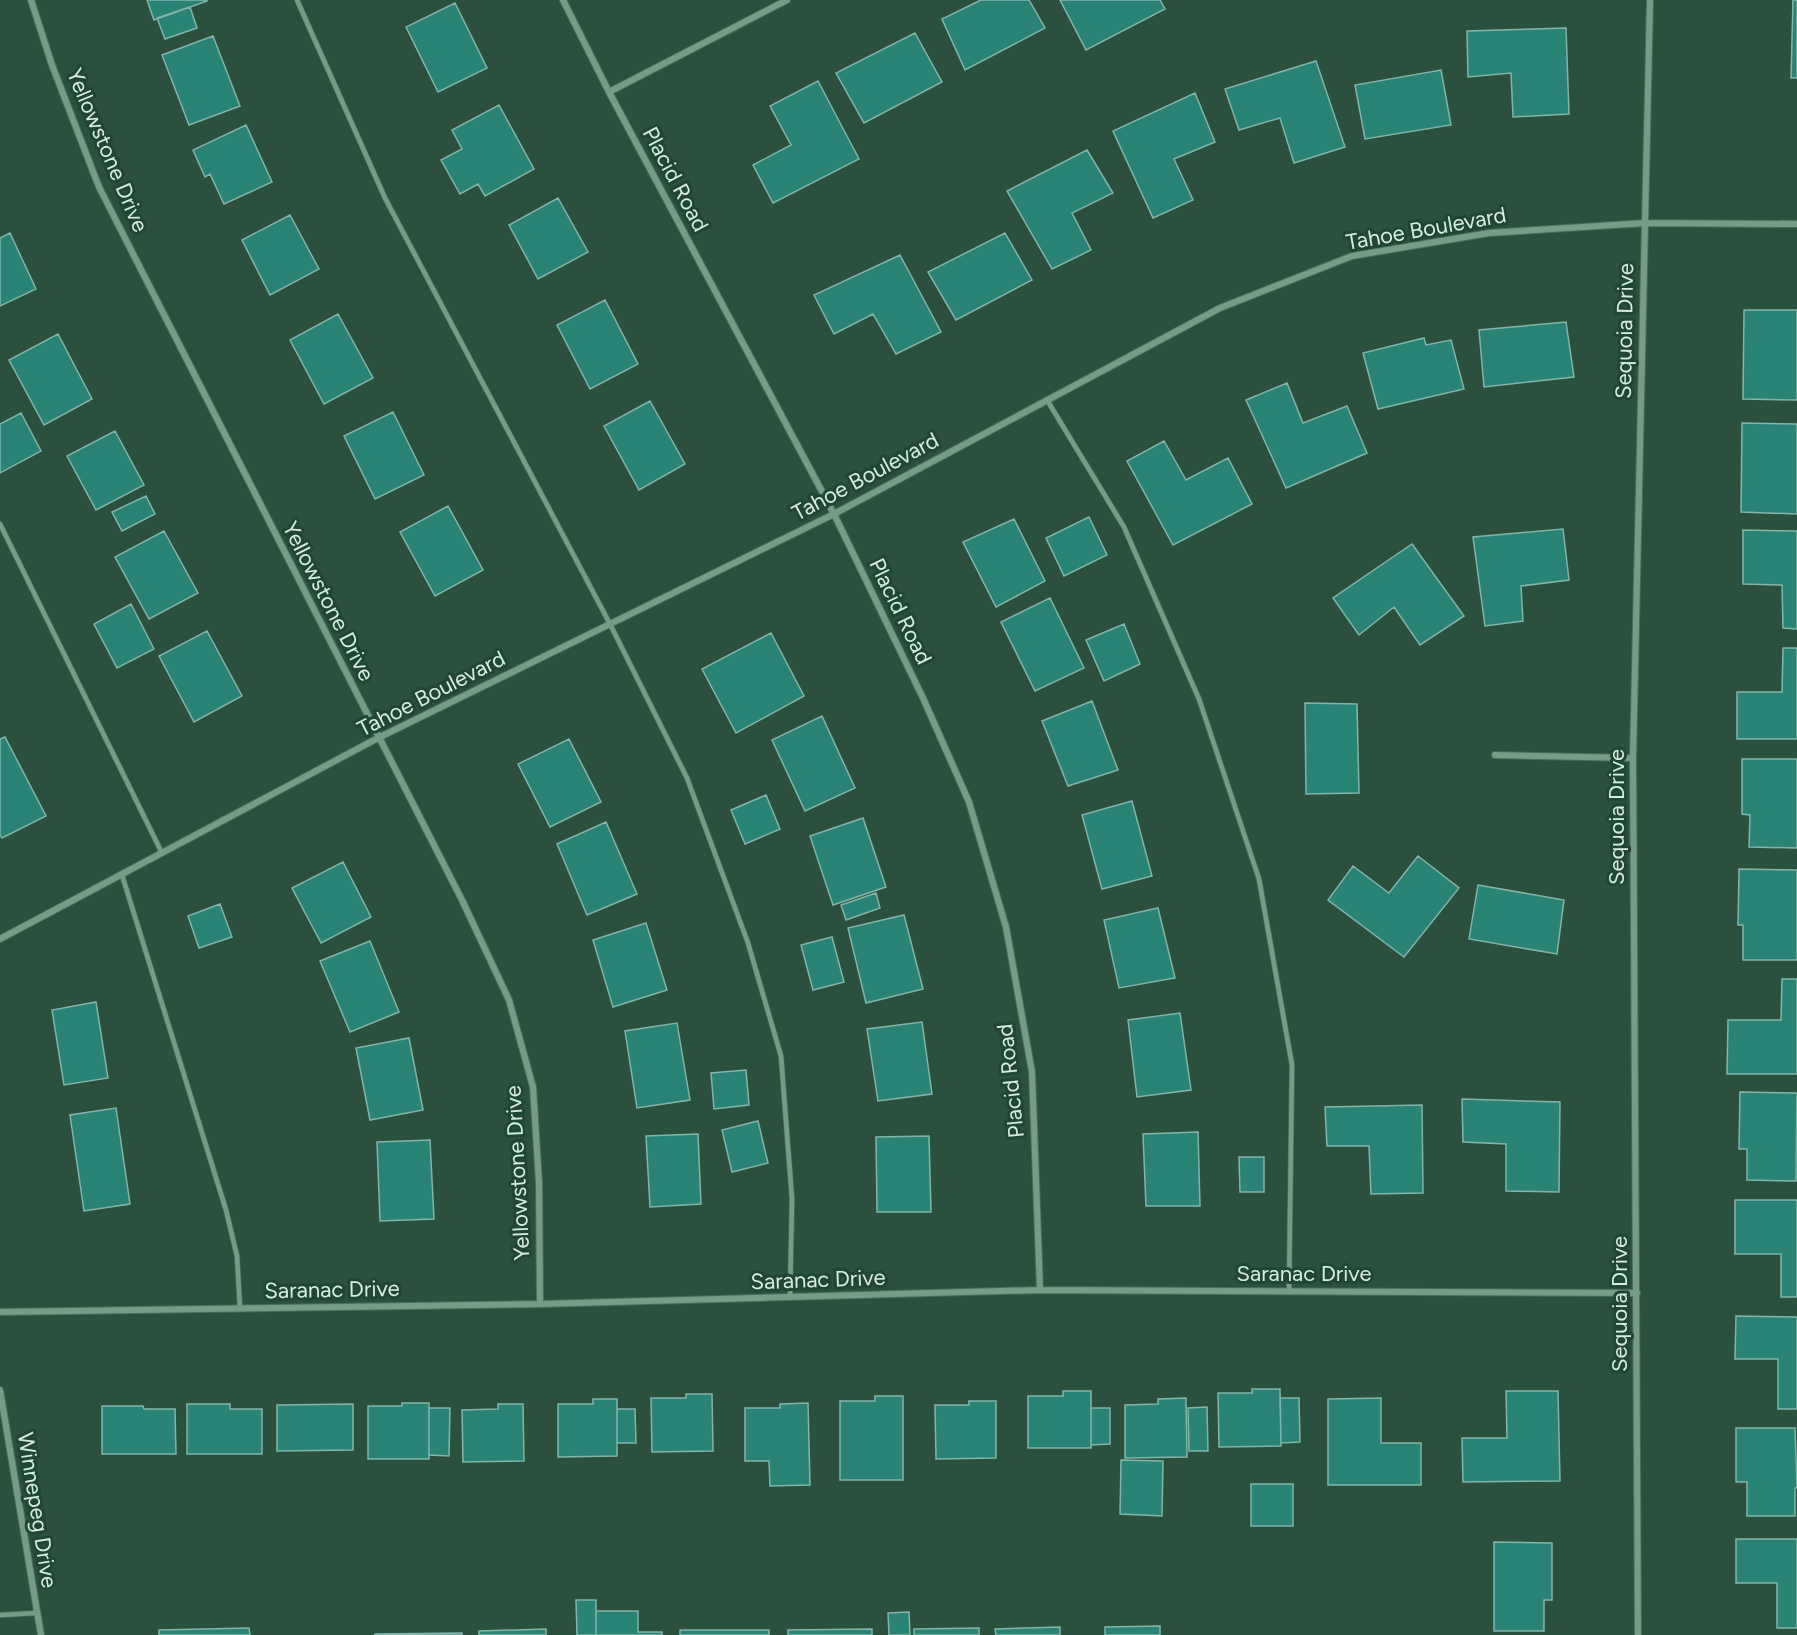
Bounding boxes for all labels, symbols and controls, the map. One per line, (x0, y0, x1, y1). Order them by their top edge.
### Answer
street label: Yellowstone Drive (61, 64, 154, 236)
street label: Placid Road (637, 122, 714, 236)
street label: Tahoe Boulevard (1344, 201, 1508, 256)
street label: Sequoia Drive (1610, 263, 1639, 399)
street label: Tahoe Boulevard (787, 426, 943, 526)
street label: Yellowstone Drive (277, 517, 380, 685)
street label: Placid Road (863, 554, 938, 669)
street label: Tahoe Boulevard (353, 645, 510, 742)
street label: Sequoia Drive (1603, 749, 1630, 885)
street label: Placid Road (991, 1022, 1030, 1139)
street label: Yellowstone Drive (499, 1085, 536, 1261)
street label: Sequoia Drive (1606, 1236, 1633, 1372)
street label: Saranac Drive (1236, 1260, 1372, 1287)
street label: Saranac Drive (750, 1264, 886, 1295)
street label: Saranac Drive (264, 1275, 400, 1304)
street label: Winnepeg Drive (12, 1430, 63, 1590)

